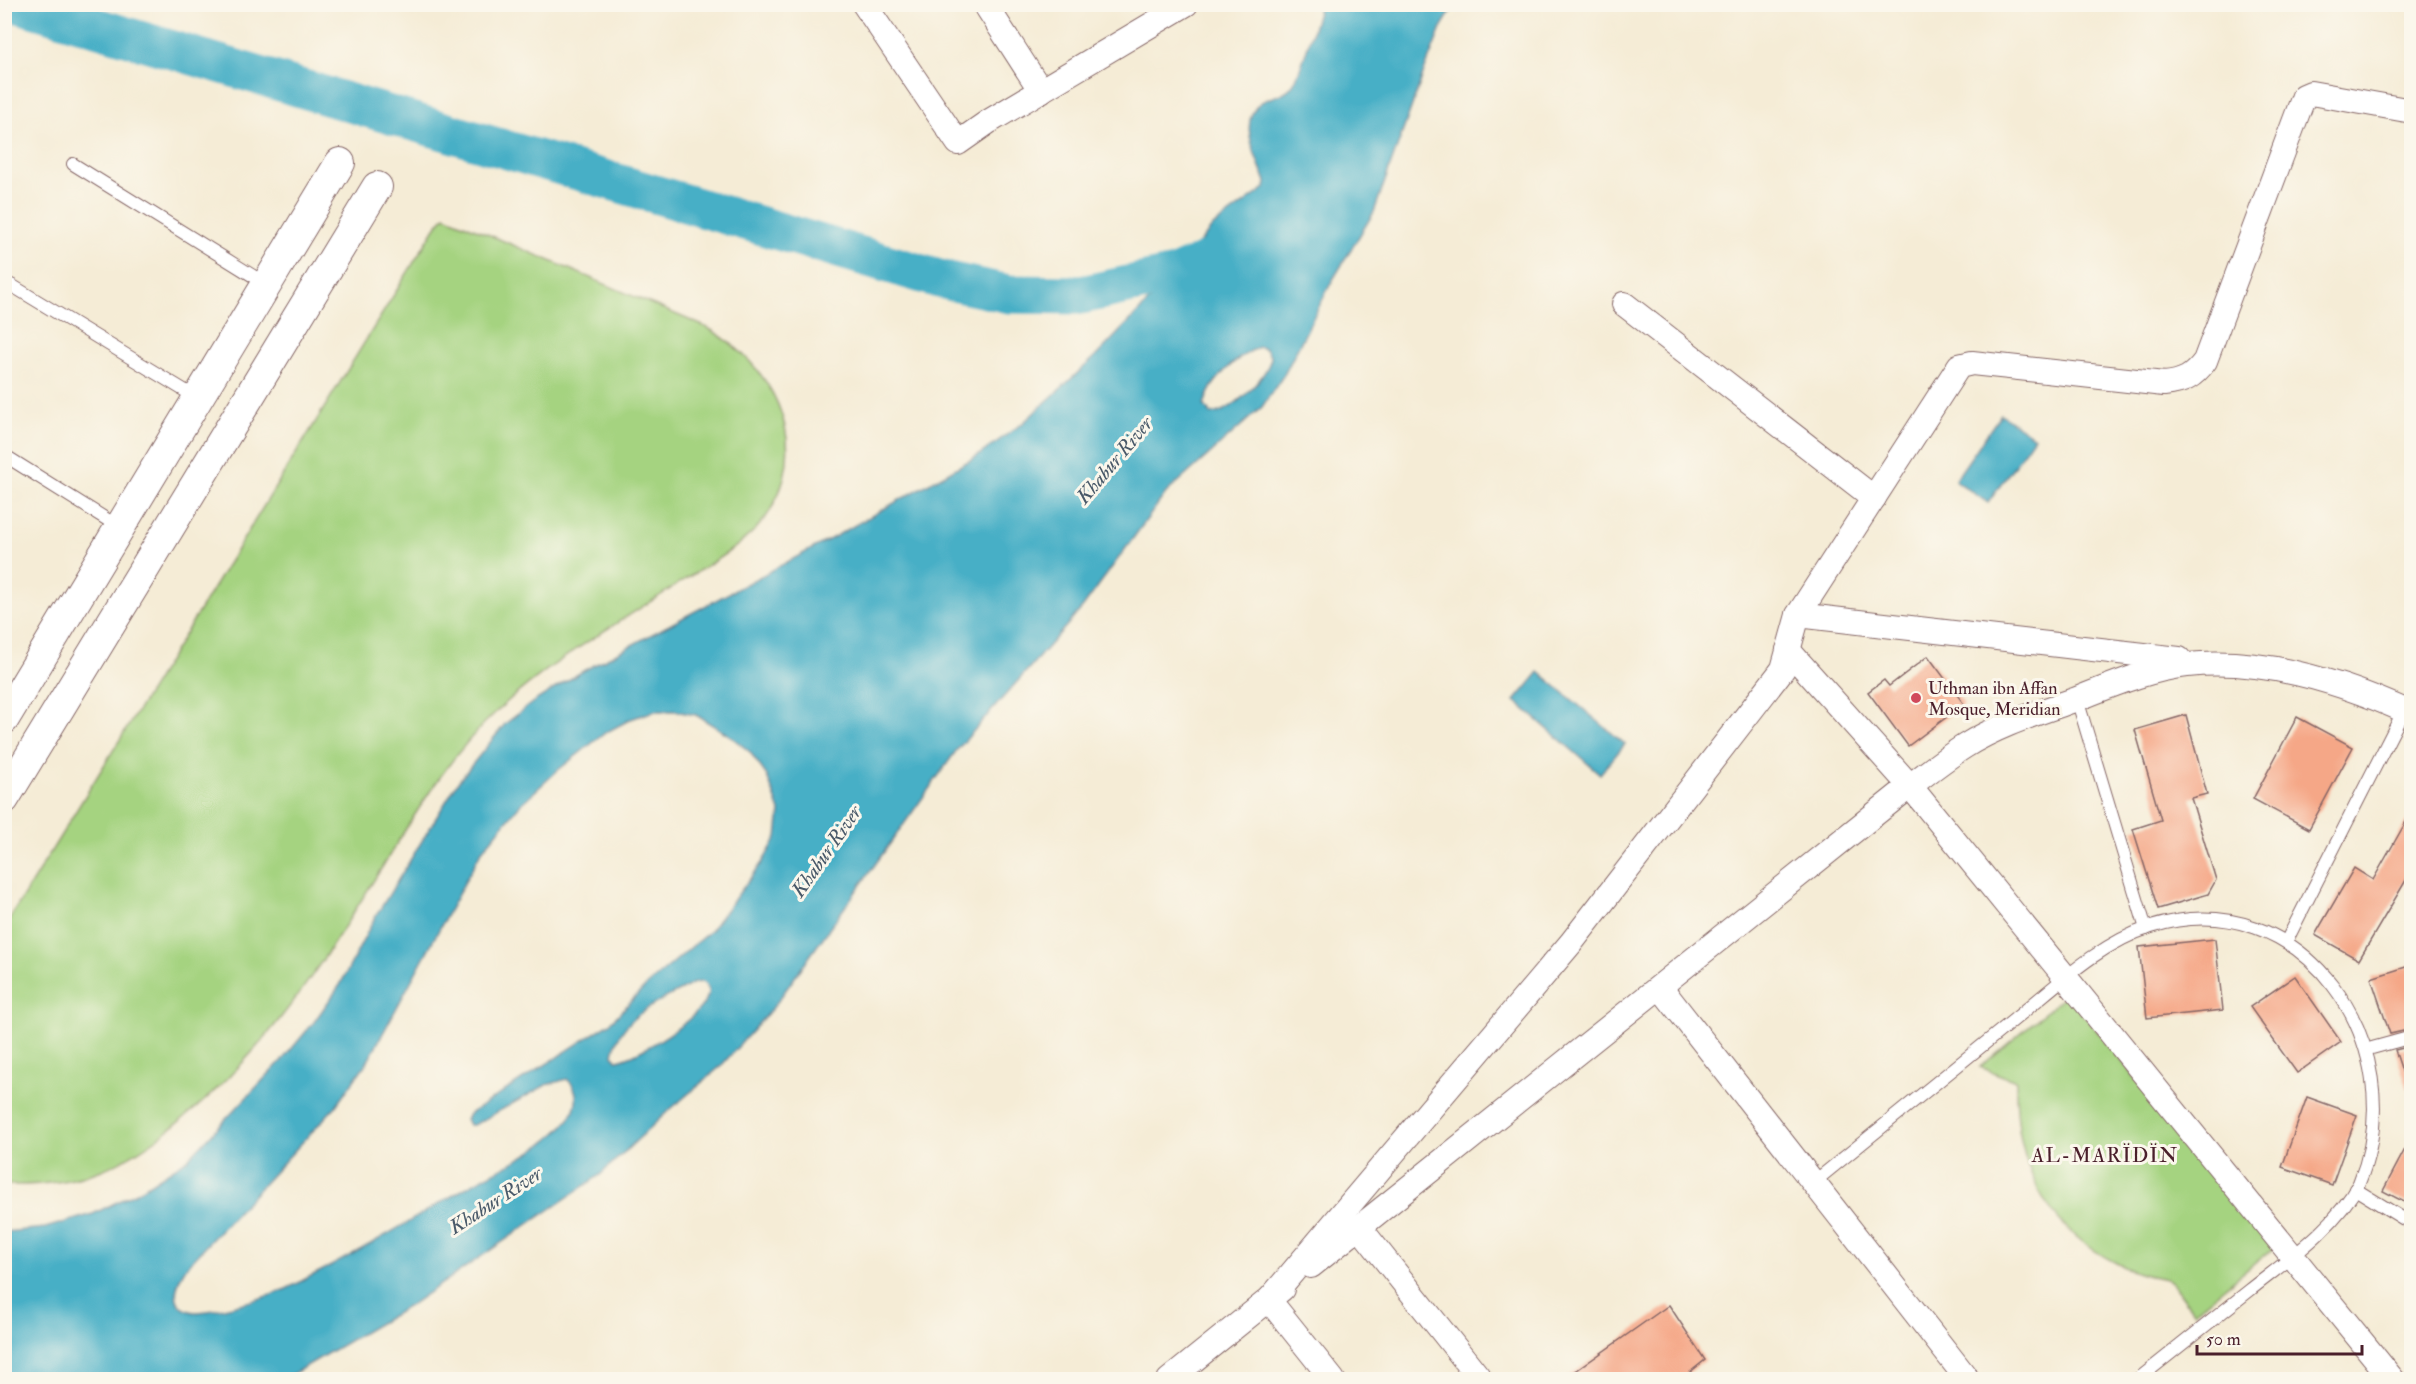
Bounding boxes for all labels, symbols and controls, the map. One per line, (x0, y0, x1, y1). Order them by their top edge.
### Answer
water label: Khabur River (1070, 411, 1159, 510)
place label: Uthman ibn Affan Mosque, Meridian (1928, 677, 2061, 721)
marker: Uthman ibn Affan Mosque, Meridian (1909, 691, 1923, 705)
water label: Khabur River (785, 799, 868, 903)
district label: AL-MARÏDÏN (2030, 1143, 2179, 1168)
water label: Khabur River (443, 1160, 548, 1240)
scale bar (2197, 1318, 2362, 1356)
text: 50 m (2206, 1328, 2241, 1351)

